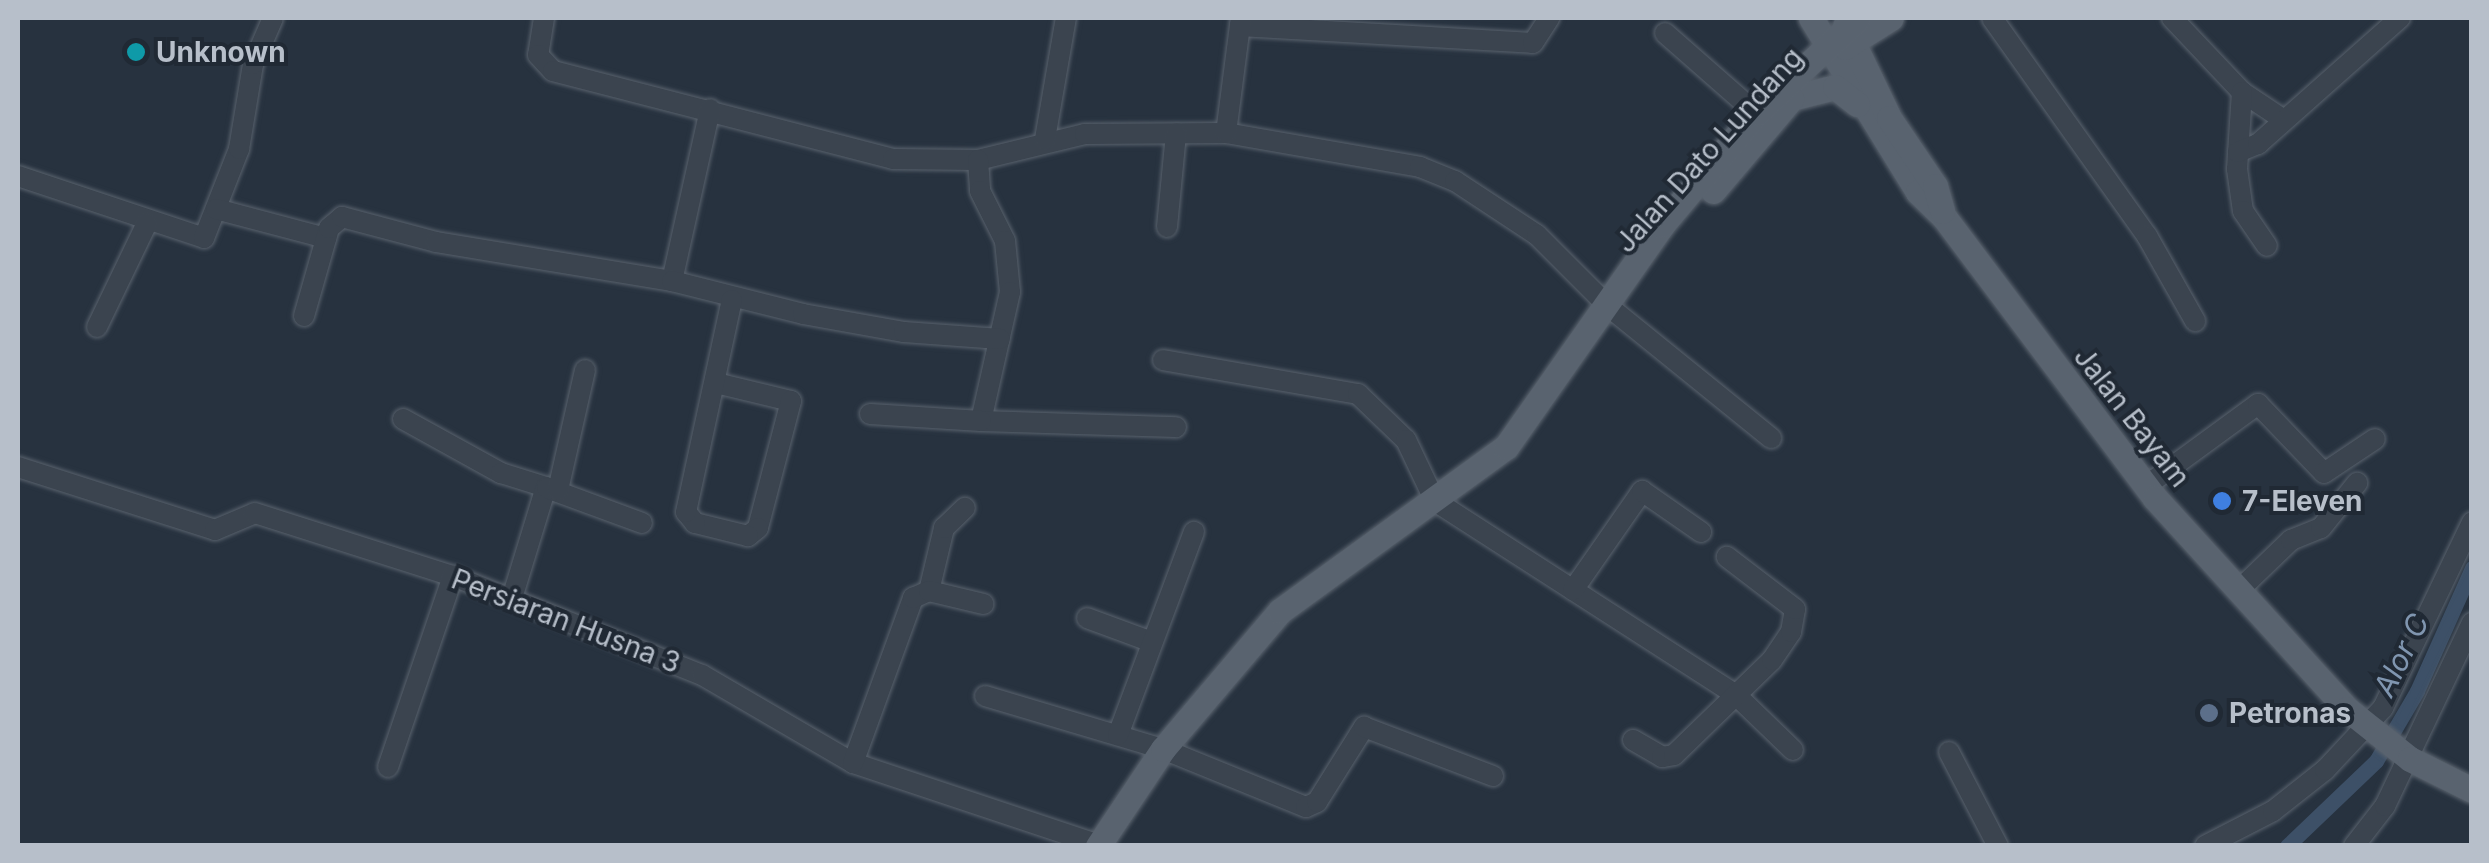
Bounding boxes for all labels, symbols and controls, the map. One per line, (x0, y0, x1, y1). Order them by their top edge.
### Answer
place label: Unknown (156, 35, 286, 69)
marker: Unknown (125, 41, 147, 63)
street label: Jalan Dato Lundang (1608, 41, 1810, 259)
street label: Jalan Bayam (2067, 340, 2197, 494)
place label: 7-Eleven (2242, 484, 2363, 518)
marker: 7-Eleven (2211, 490, 2233, 512)
street label: Persiaran Husna 3 (447, 562, 685, 680)
water label: Alor C (2366, 608, 2436, 702)
place label: Petronas (2229, 696, 2351, 730)
marker: Petronas (2198, 702, 2220, 724)

